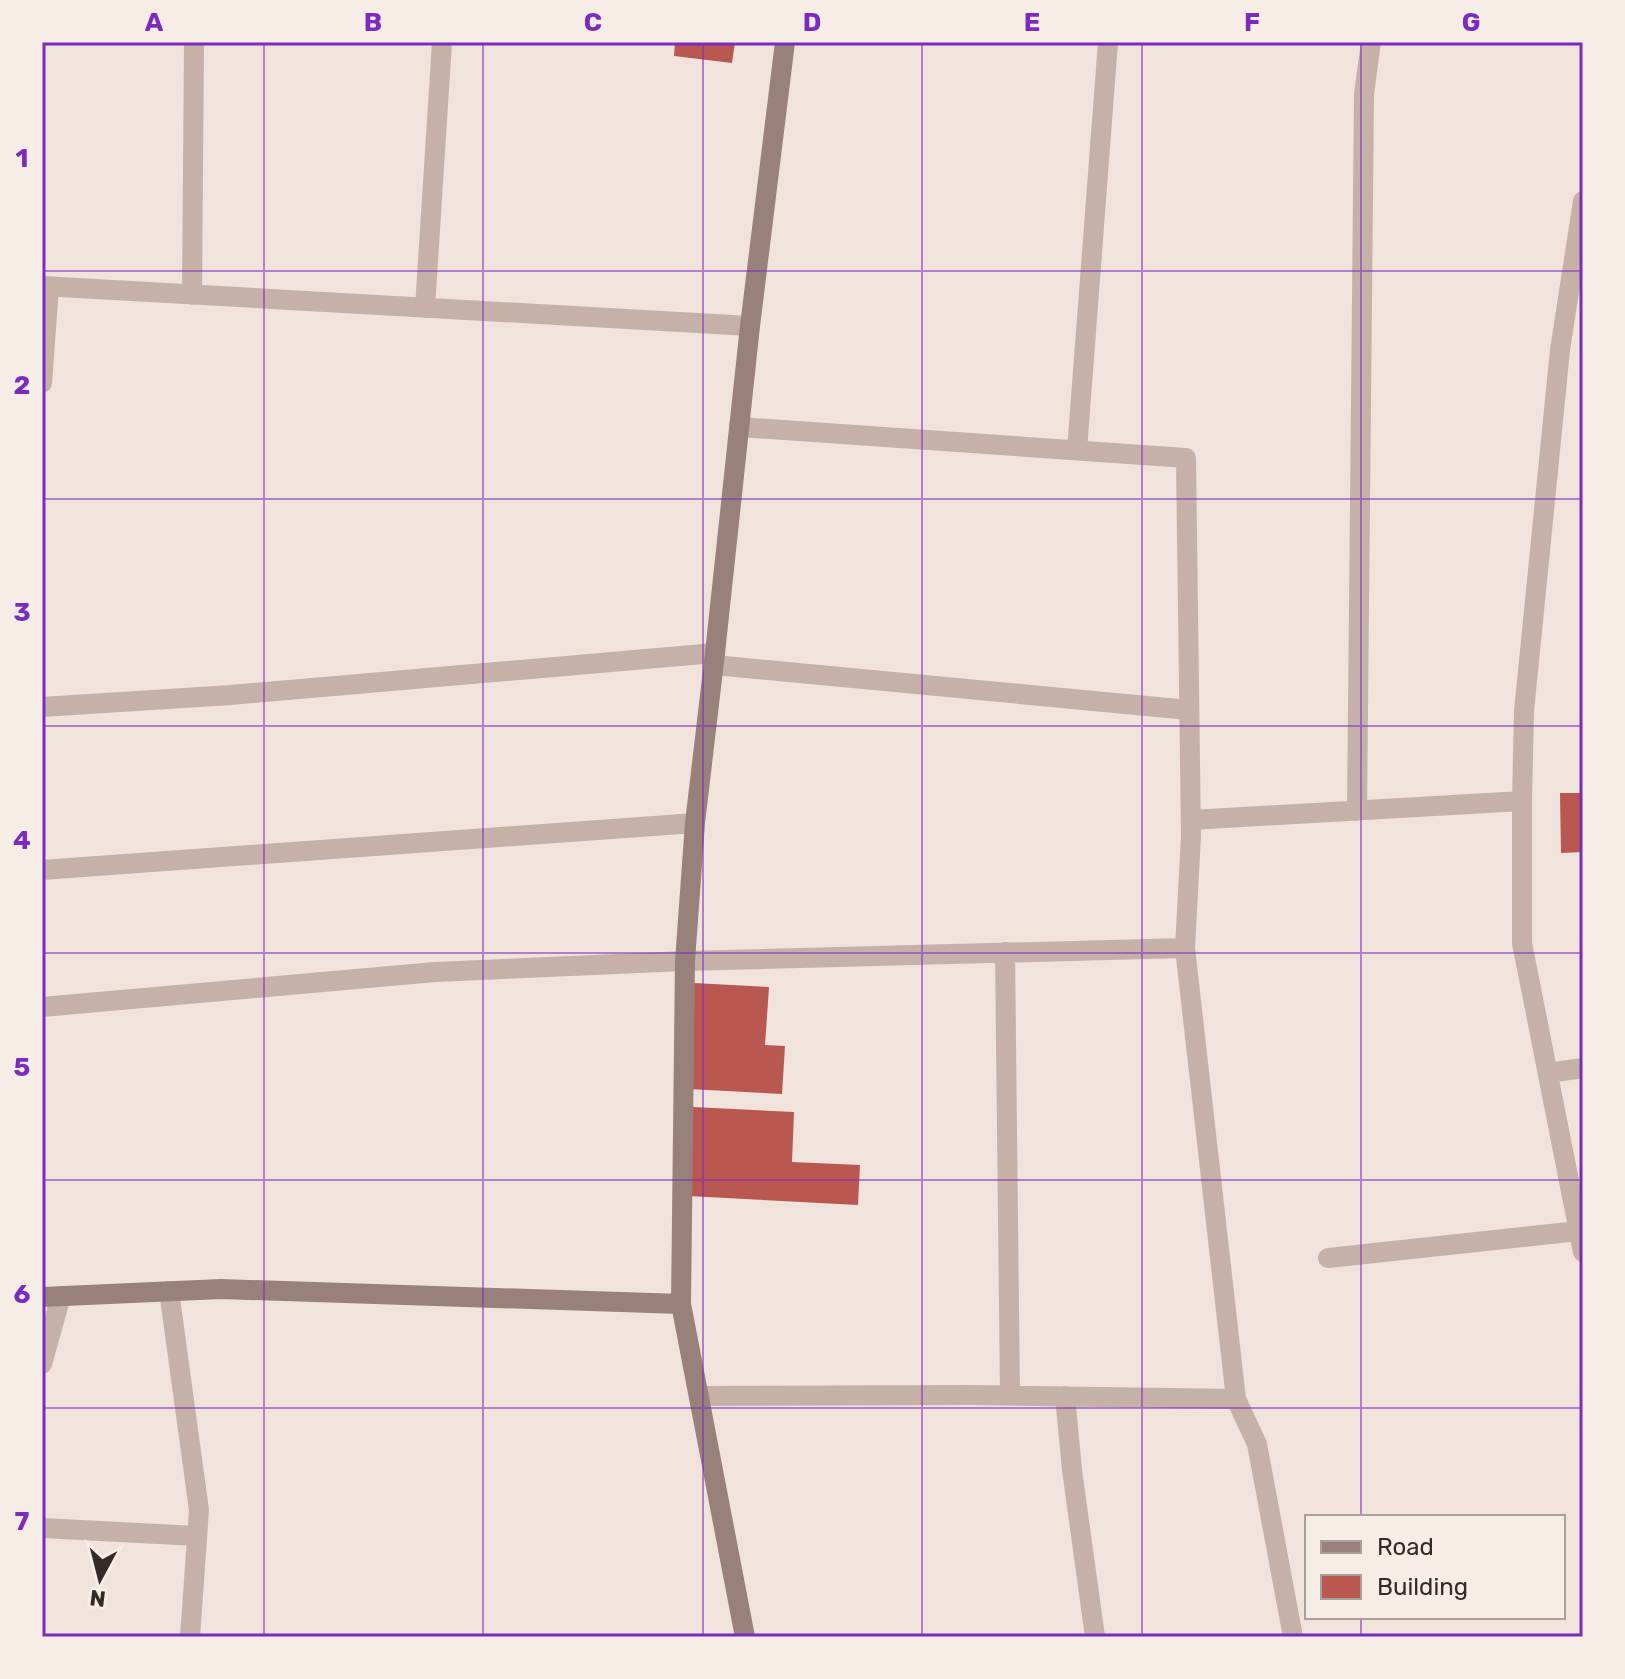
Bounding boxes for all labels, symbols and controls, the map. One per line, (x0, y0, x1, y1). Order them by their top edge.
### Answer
text: A (145, 7, 164, 38)
text: B (364, 7, 382, 38)
text: C (584, 7, 602, 38)
text: D (803, 7, 821, 38)
text: E (1024, 7, 1040, 38)
text: F (1244, 7, 1260, 38)
text: G (1462, 7, 1480, 38)
text: 1 (16, 143, 28, 174)
text: 2 (14, 370, 30, 401)
text: 3 (13, 597, 31, 628)
text: 4 (13, 825, 31, 856)
text: 5 (14, 1052, 30, 1083)
text: 6 (14, 1279, 31, 1310)
text: 7 (15, 1506, 30, 1537)
legend (1305, 1515, 1565, 1619)
text: Road (1377, 1533, 1434, 1561)
north arrow (60, 1539, 140, 1619)
text: Building (1377, 1573, 1468, 1601)
text: N (88, 1584, 107, 1613)

